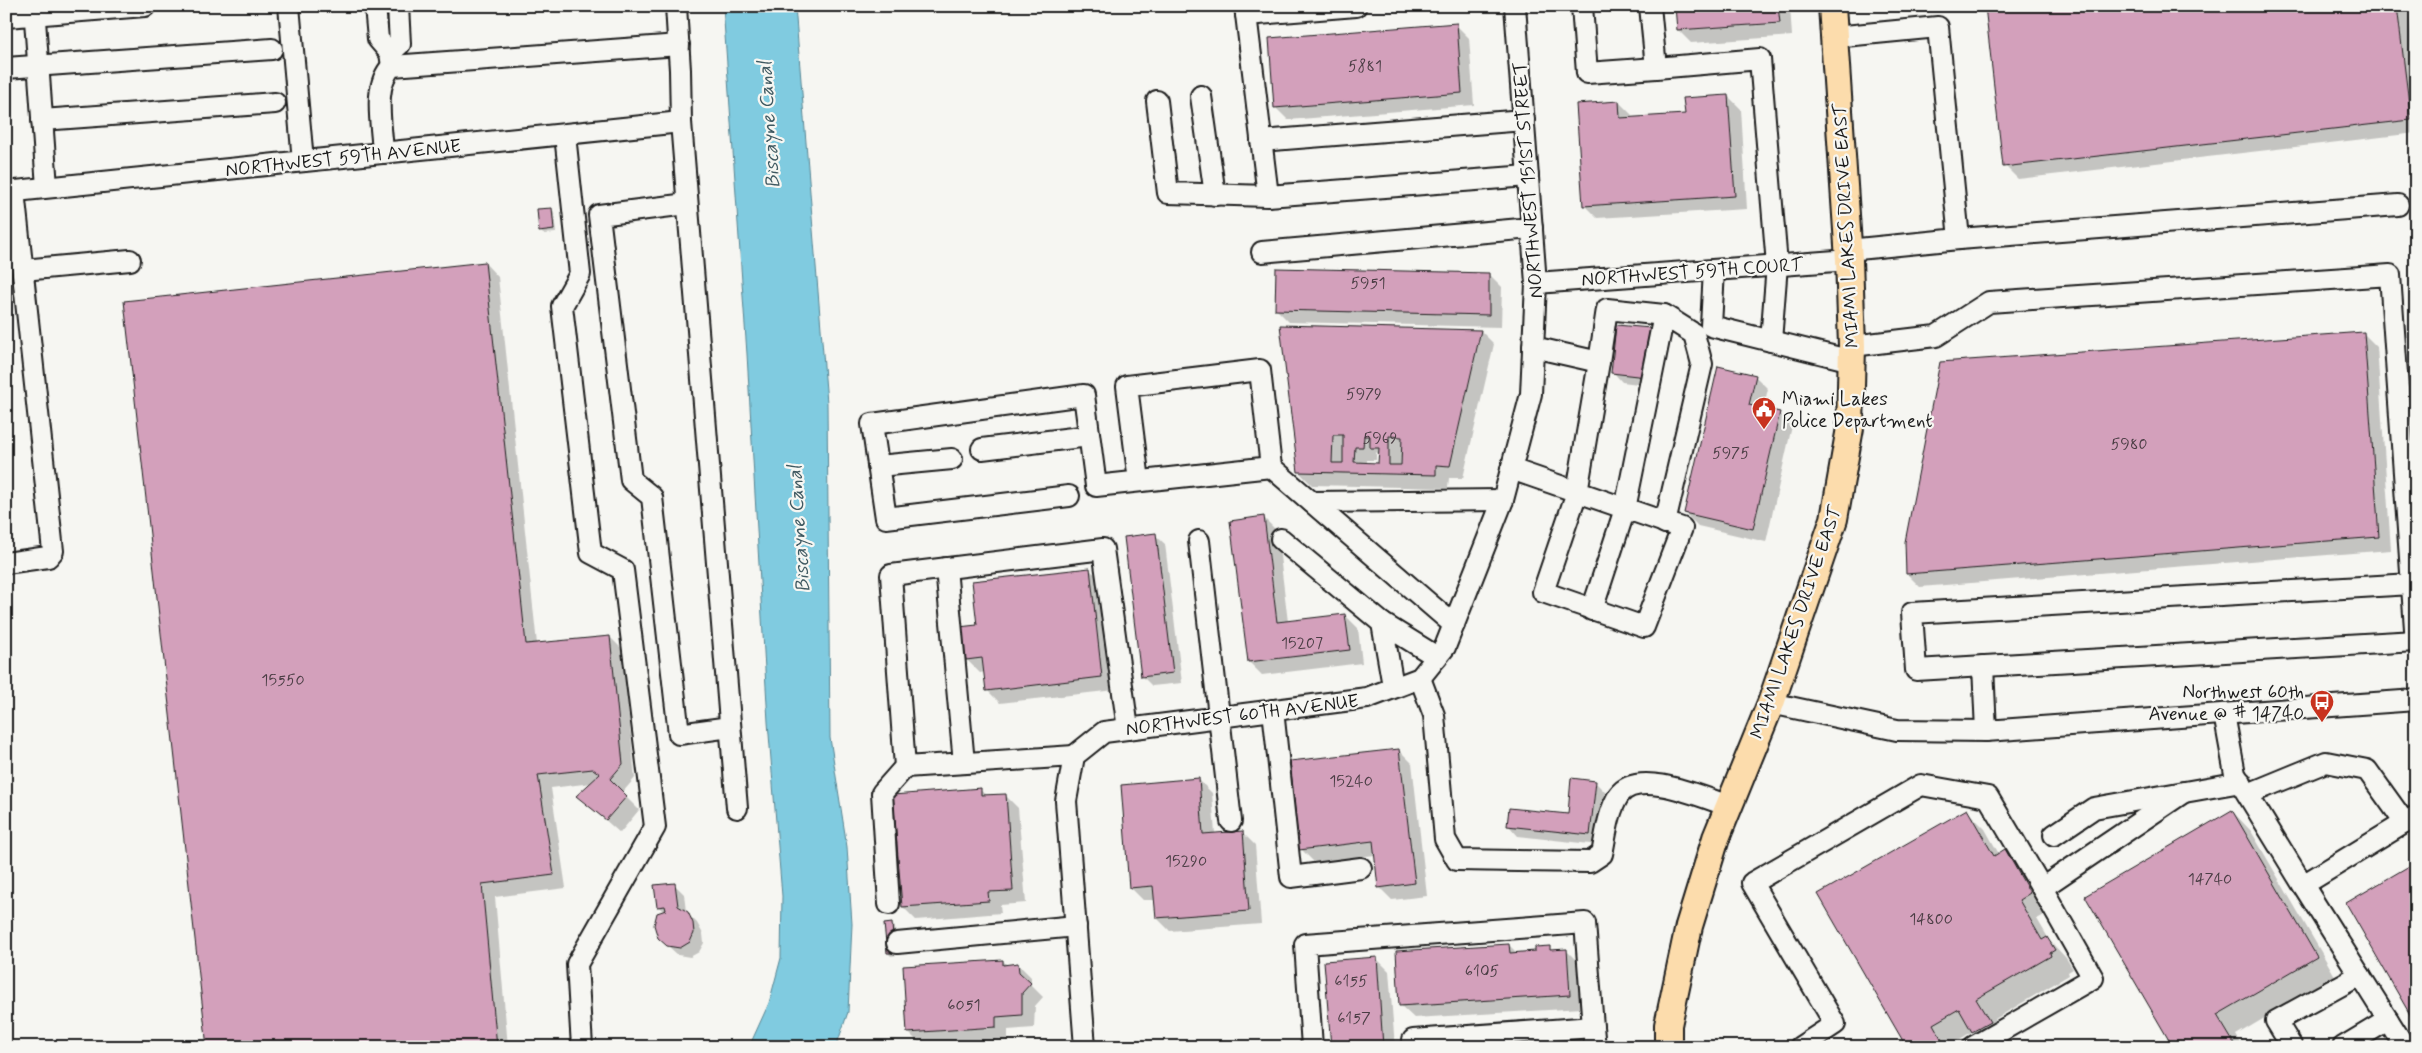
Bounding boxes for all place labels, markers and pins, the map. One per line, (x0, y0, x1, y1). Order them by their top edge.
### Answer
place label: Miami Lakes Police Department (1782, 387, 1933, 434)
public building icon: Miami Lakes Police Department (1751, 396, 1777, 430)
place label: Northwest 60th Avenue @ # 14740 (2149, 680, 2304, 727)
bus stop icon: Northwest 60th Avenue @ # 14740 (2309, 689, 2335, 723)

